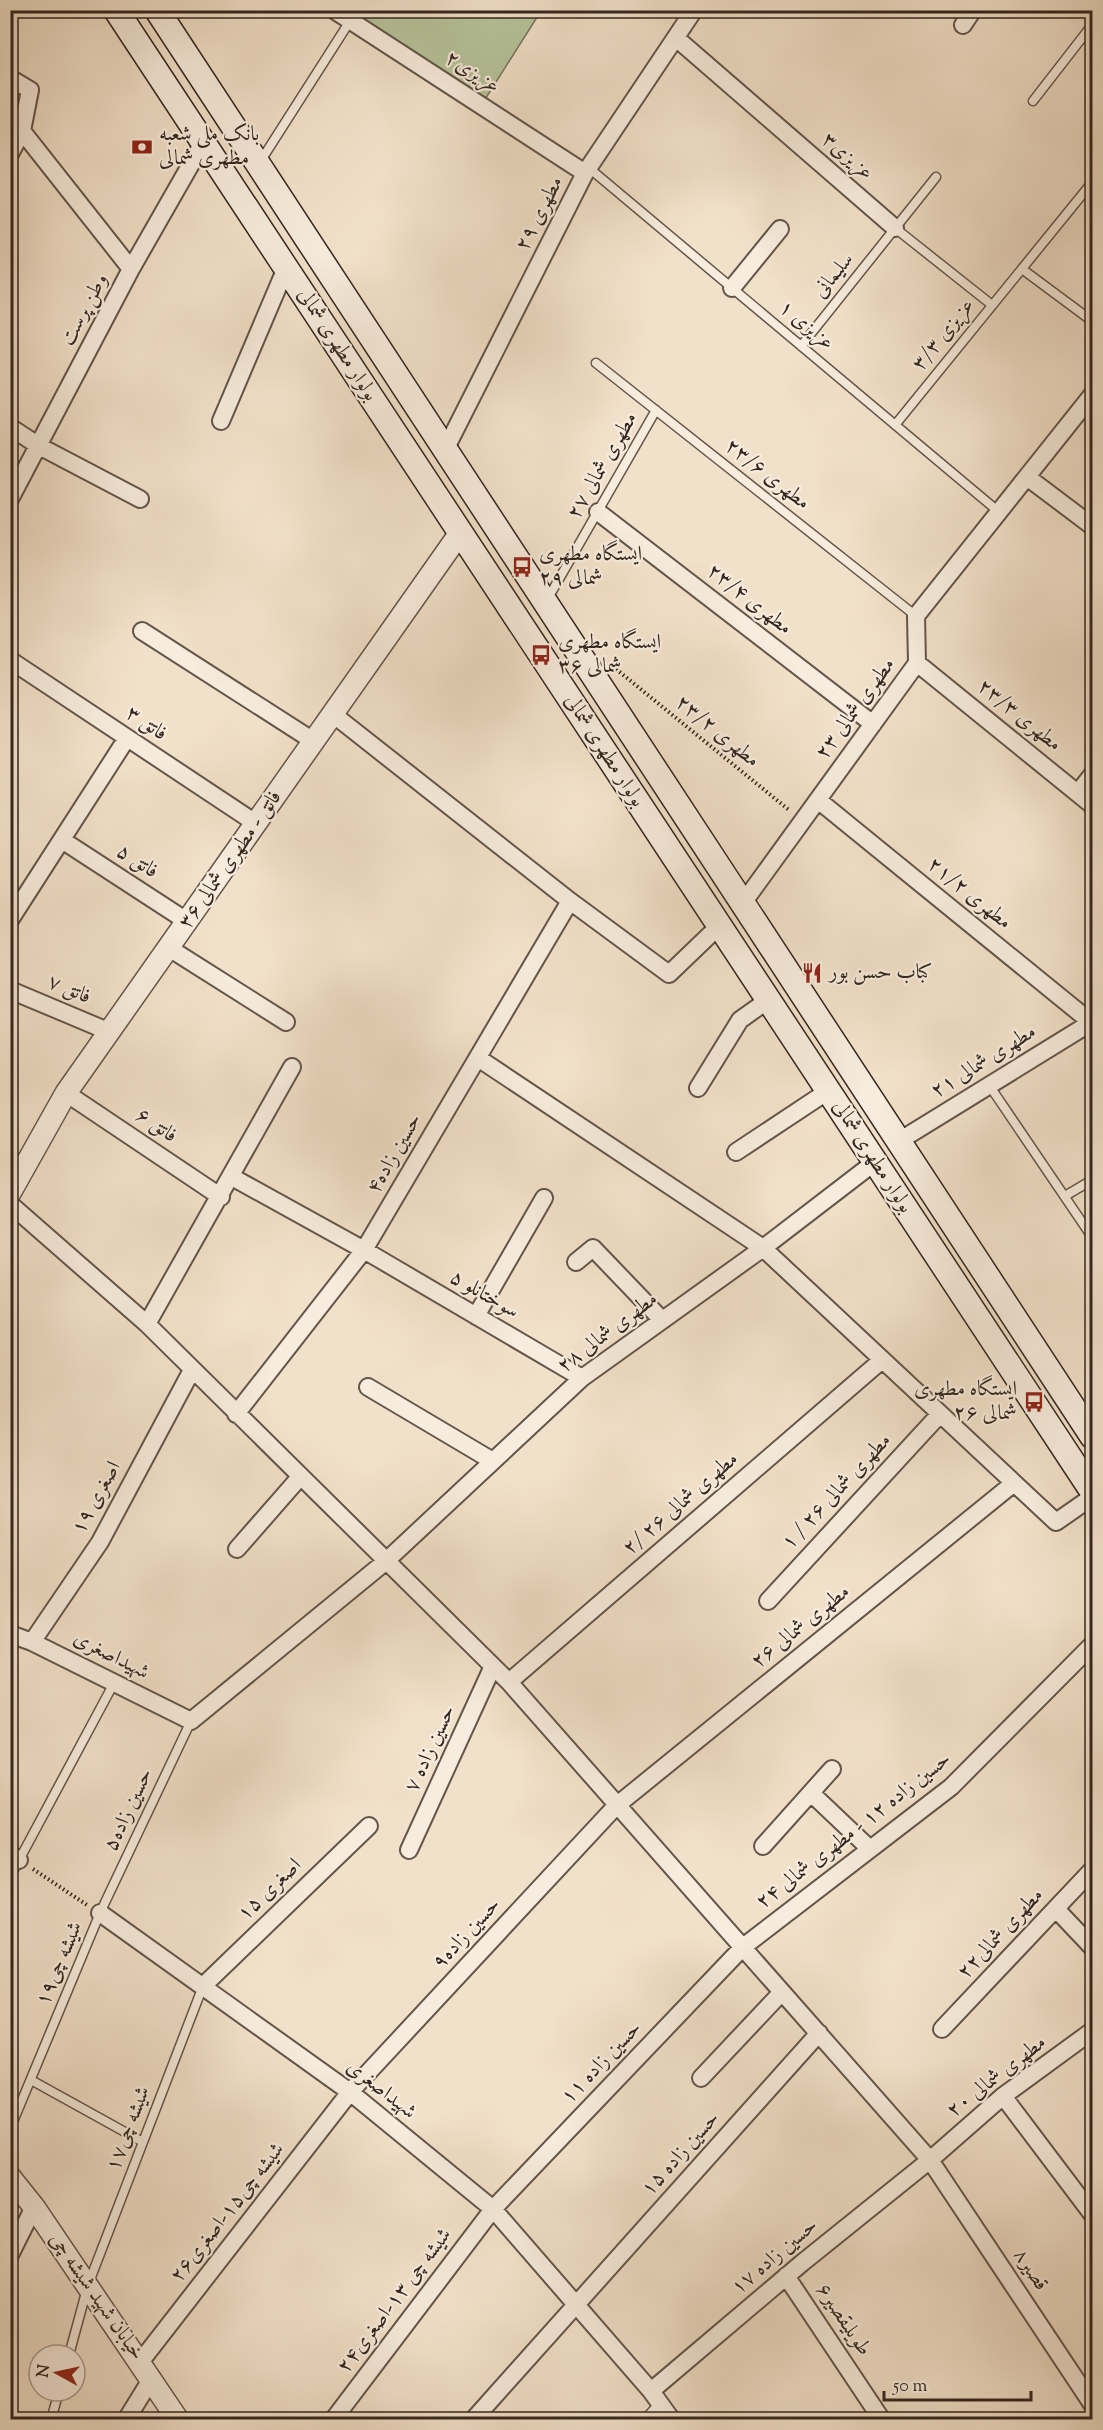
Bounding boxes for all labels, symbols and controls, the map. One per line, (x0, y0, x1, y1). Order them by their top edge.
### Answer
street label: عزیزی۲ (439, 44, 505, 102)
place label: بانک ملی شعبه مطهری شمالی (159, 120, 259, 174)
street label: عزیزی۳ (814, 126, 880, 188)
bank icon: بانک ملی شعبه مطهری شمالی (130, 135, 154, 159)
street label: مطهری ۲۹ (508, 171, 572, 257)
street label: سلیمانی (806, 247, 862, 305)
street label: وطن پرست (53, 268, 117, 352)
street label: بولوار مطهری شمالی (289, 282, 385, 408)
street label: عزیزی ۳/۳ (905, 292, 983, 378)
street label: عزیزی ۱ (772, 294, 840, 358)
street label: مطهری شمالی ۲۷ (560, 407, 646, 525)
street label: مطهری ۲۳/۶ (718, 432, 816, 518)
place label: ایستگاه مطهری شمالی ۲۹ (539, 540, 642, 594)
bus stop icon: ایستگاه مطهری شمالی ۲۹ (510, 555, 534, 579)
street label: مطهری ۲۳/۴ (700, 557, 798, 643)
place label: ایستگاه مطهری شمالی ۳۶ (558, 628, 661, 682)
bus stop icon: ایستگاه مطهری شمالی ۳۶ (529, 643, 553, 667)
street label: مطهری شمالی ۲۳ (809, 652, 903, 766)
street label: مطهری ۲۳/۳ (970, 672, 1068, 760)
street label: بولوار مطهری شمالی (556, 688, 652, 814)
street label: مطهری ۲۳/۲ (668, 688, 766, 776)
street label: فاتق ۳ (119, 699, 173, 749)
street label: فاتق - مطهری شمالی ۳۶ (172, 785, 290, 935)
street label: فاتق ۵ (110, 837, 164, 887)
street label: مطهری ۲۱/۲ (920, 850, 1018, 938)
place label: كباب حسن بور (827, 958, 932, 988)
restaurant icon: كباب حسن بور (800, 961, 824, 985)
street label: فاتق ۷ (43, 967, 95, 1013)
street label: مطهری شمالی ۲۱ (925, 1018, 1043, 1106)
street label: بولوار مطهری شمالی (824, 1094, 920, 1220)
street label: فاتق ۶ (129, 1101, 183, 1151)
street label: حسین زاده۴ (360, 1108, 430, 1200)
street label: سوختانلو ۵ (444, 1263, 524, 1327)
street label: مطهری شمالی ۲۸ (551, 1285, 665, 1381)
place label: ایستگاه مطهری شمالی ۲۶ (914, 1375, 1017, 1429)
bus stop icon: ایستگاه مطهری شمالی ۲۶ (1022, 1390, 1046, 1414)
street label: مطهری شمالی ۲۶ / ۱ (775, 1427, 899, 1557)
street label: مطهری شمالی ۲۶ /۲ (617, 1445, 745, 1563)
street label: اصغری ۱۹ (65, 1456, 129, 1540)
street label: مطهری شمالی ۲۶ (745, 1578, 857, 1676)
street label: شهیداصغری (68, 1624, 154, 1688)
street label: حسین زاده ۷ (398, 1701, 464, 1797)
street label: حسین زاده ۱۲ - مطهری شمالی ۲۴ (750, 1745, 958, 1917)
street label: حسین زاده۵ (97, 1764, 161, 1856)
street label: اصغری ۱۵ (231, 1852, 309, 1928)
street label: مطهری شمالی۲۲ (951, 1882, 1051, 1986)
street label: حسین زاده۹ (426, 1891, 508, 1977)
street label: شیشه چی۱۹ (29, 1917, 91, 2011)
street label: حسین زاده ۱۱ (555, 2015, 649, 2111)
street label: مطهری شمالی ۲۰ (941, 2028, 1053, 2126)
street label: شهیداصغری (339, 2053, 423, 2127)
street label: شیشه چی۱۷ (99, 2082, 159, 2176)
street label: حسین زاده ۱۵ (635, 2105, 727, 2203)
street label: شیشه چی۱۵-اصغری۲۶ (164, 2136, 292, 2290)
street label: حسین زاده ۱۷ (725, 2212, 825, 2302)
street label: شیشه چی ۱۳-اصغری۲۴ (330, 2222, 460, 2380)
street label: خیابان شهید شیشه چی (41, 2227, 151, 2367)
street label: قصیر۸ (1005, 2243, 1055, 2297)
street label: طویلیقصیر۶ (808, 2278, 878, 2362)
north arrow (27, 2343, 87, 2403)
text: N (32, 2363, 57, 2379)
scale bar (884, 2364, 1031, 2402)
text: 50 m (892, 2374, 928, 2400)

